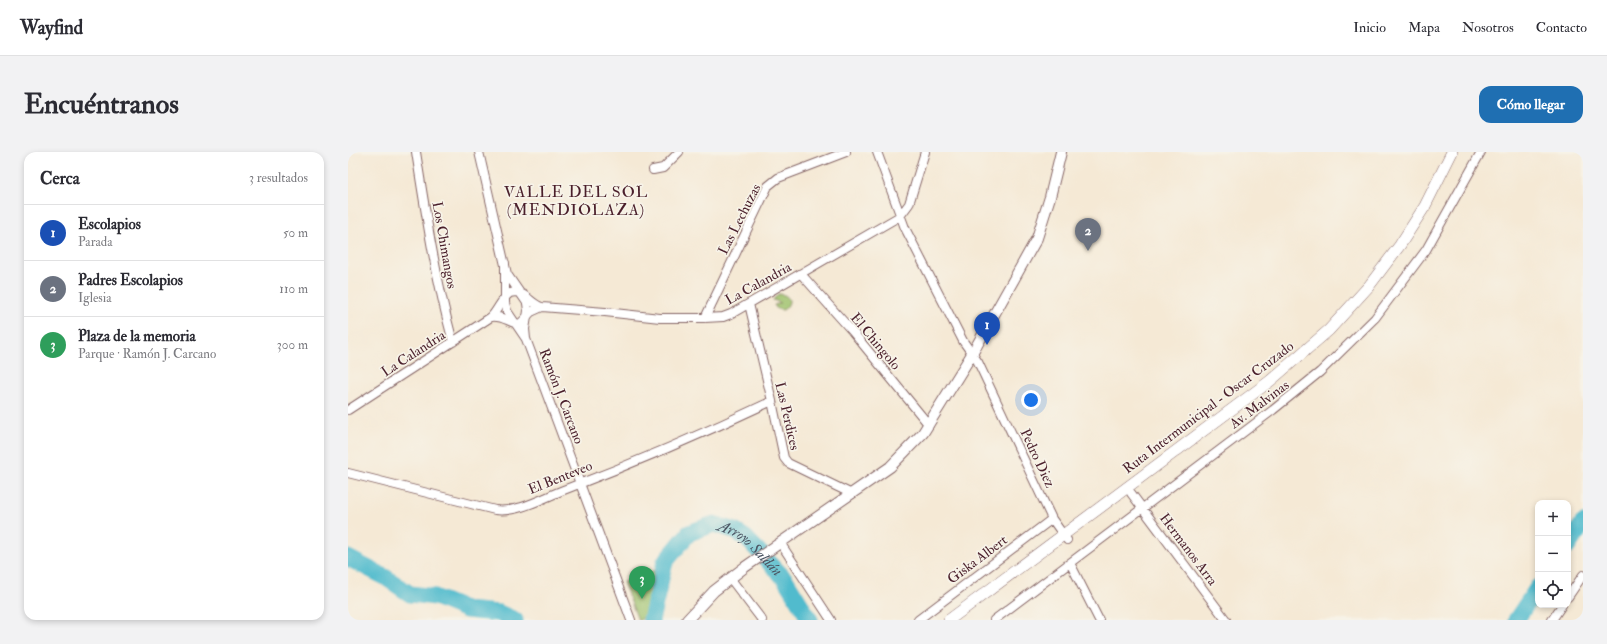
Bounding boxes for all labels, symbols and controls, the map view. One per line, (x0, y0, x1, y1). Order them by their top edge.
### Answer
text: Wayfind (20, 16, 83, 40)
text: Inicio (1353, 19, 1386, 36)
text: Mapa (1408, 19, 1440, 36)
text: Nosotros (1462, 19, 1514, 36)
text: Contacto (1536, 19, 1587, 36)
button: Cómo llegar (1479, 86, 1583, 123)
text: Encuéntranos (24, 87, 179, 122)
text: Cerca (40, 168, 80, 189)
text: 3 resultados (249, 170, 308, 186)
street label: Las Lechuzas (714, 181, 765, 257)
district label: VALLE DEL SOL (MENDIOLAZA) (504, 182, 648, 220)
street label: Los Chimangos (428, 200, 461, 290)
text: Escolapios (78, 215, 141, 234)
pin: 2 (1075, 218, 1101, 251)
text: 1 (51, 225, 55, 241)
text: 50 m (283, 225, 308, 241)
text: Parada (78, 234, 113, 250)
street label: La Calandria (722, 258, 794, 309)
text: Padres Escolapios (78, 271, 183, 290)
text: 2 (50, 281, 56, 297)
text: 110 m (279, 281, 308, 297)
text: Iglesia (78, 290, 112, 306)
street label: El Chingolo (847, 309, 904, 373)
pin: 1 (974, 312, 1000, 345)
street label: La Calandria (378, 326, 449, 380)
text: Plaza de la memoria (78, 327, 196, 346)
text: 3 (51, 337, 56, 353)
text: 300 m (277, 337, 308, 353)
street label: Ruta Intermunicipal - Oscar Cruzado (1119, 337, 1298, 478)
text: Parque · Ramón J. Carcano (78, 346, 216, 362)
street label: Ramón J. Carcano (536, 346, 588, 447)
street label: Av. Malvinas (1225, 376, 1293, 433)
street label: Las Perdices (771, 380, 804, 452)
your location (1021, 390, 1041, 410)
street label: Pedro Diez (1017, 426, 1059, 491)
street label: El Benteveo (526, 457, 595, 498)
map controls (1535, 500, 1571, 608)
button: + (1535, 500, 1571, 536)
street label: Hermanos Arra (1156, 510, 1221, 589)
water label: Arroyo Saldán (713, 516, 786, 580)
street label: Giska Albert (944, 531, 1011, 587)
button: − (1535, 536, 1571, 572)
pin: 3 (629, 566, 655, 599)
button: locate (1535, 572, 1571, 608)

